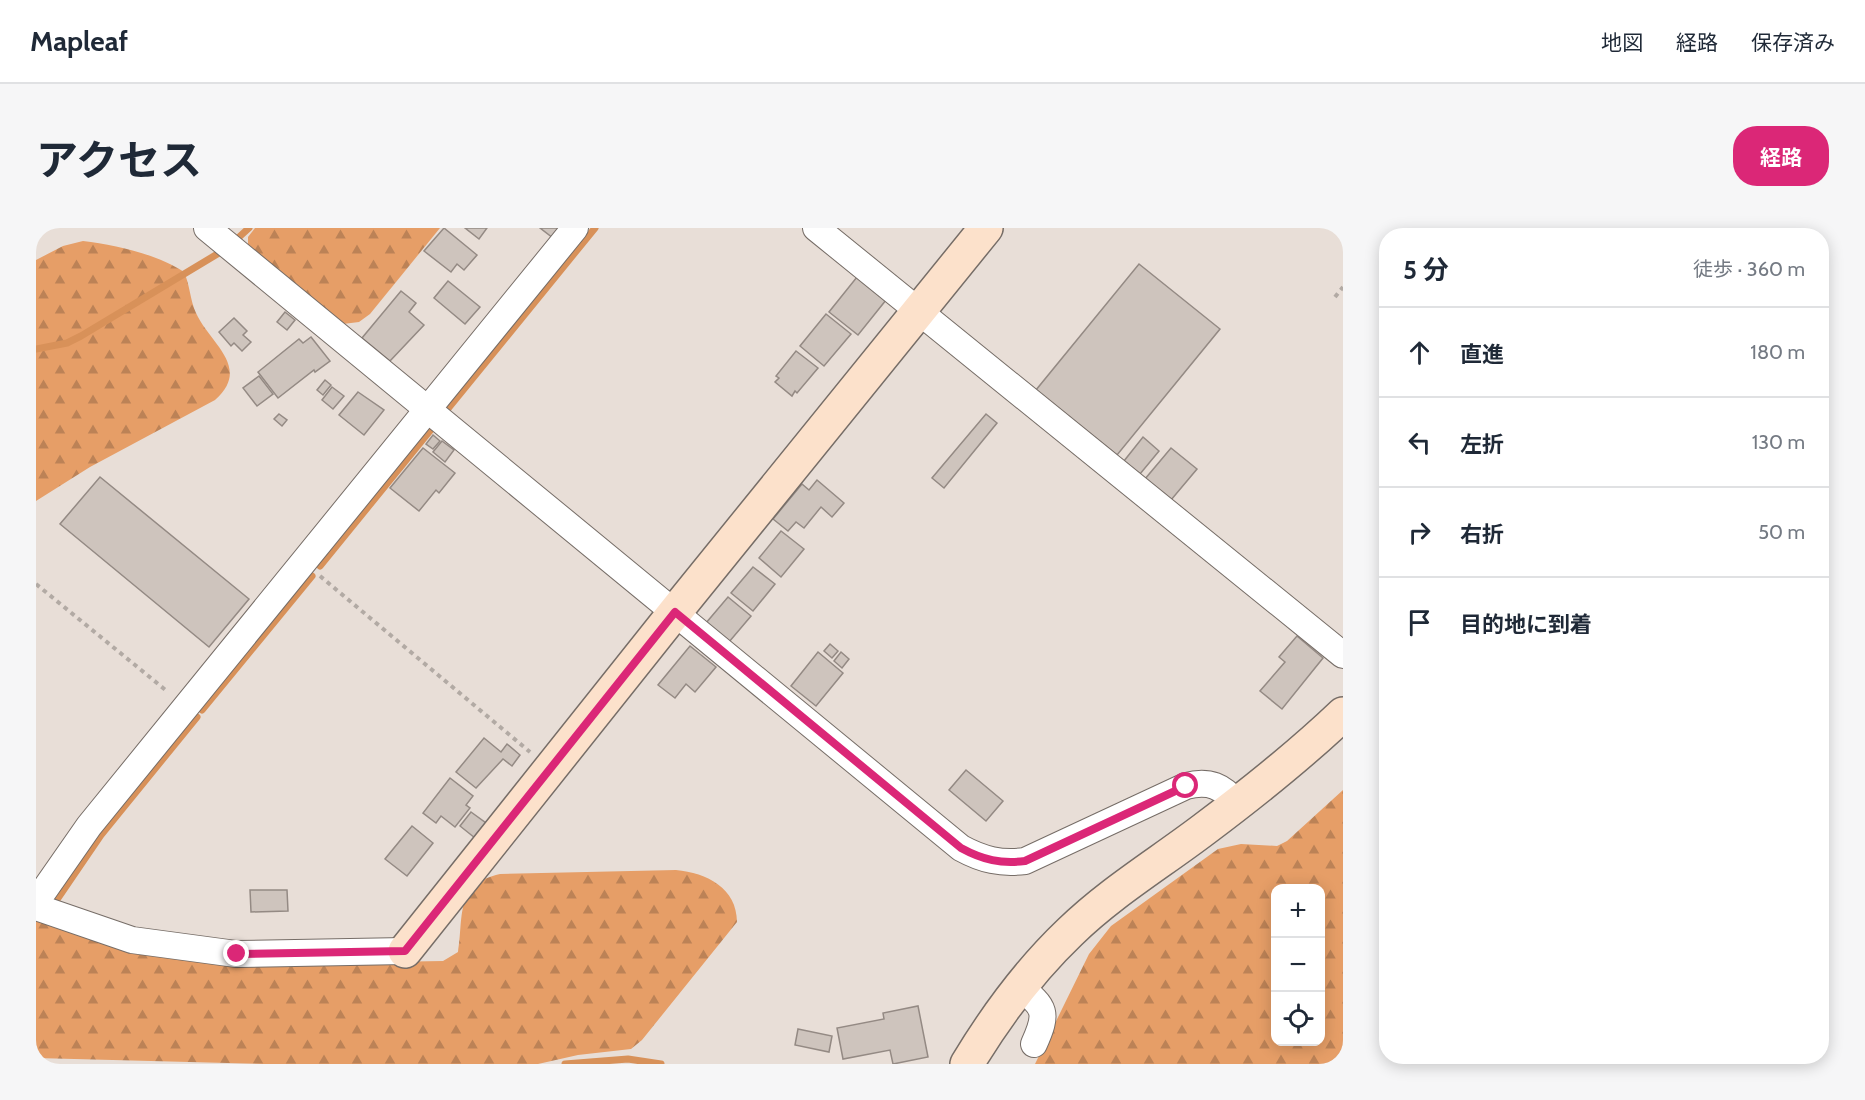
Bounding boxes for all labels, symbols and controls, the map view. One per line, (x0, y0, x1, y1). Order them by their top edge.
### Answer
text: Mapleaf (30, 24, 128, 58)
text: 地図 (1601, 30, 1643, 55)
text: 経路 (1676, 30, 1718, 55)
text: 保存済み (1751, 30, 1835, 55)
button: 経路 (1733, 126, 1829, 186)
text: アクセス (36, 134, 202, 186)
text: 5 分 (1403, 254, 1449, 286)
text: 徒歩 · 360 m (1693, 257, 1805, 281)
icon: ahead (1403, 336, 1436, 369)
text: 180 m (1750, 340, 1805, 364)
text: 直進 (1460, 341, 1504, 368)
icon: left (1403, 426, 1436, 459)
text: 130 m (1752, 430, 1805, 454)
text: 左折 (1460, 431, 1504, 458)
icon: right (1403, 516, 1436, 549)
text: 50 m (1758, 520, 1805, 544)
text: 右折 (1460, 521, 1504, 548)
icon: arrive (1403, 606, 1436, 639)
text: 目的地に到着 (1460, 611, 1592, 638)
route start (1172, 772, 1198, 798)
map controls (1271, 884, 1325, 1046)
button: + (1271, 884, 1325, 938)
button: − (1271, 938, 1325, 992)
route end (223, 940, 249, 966)
button: locate (1271, 992, 1325, 1046)

